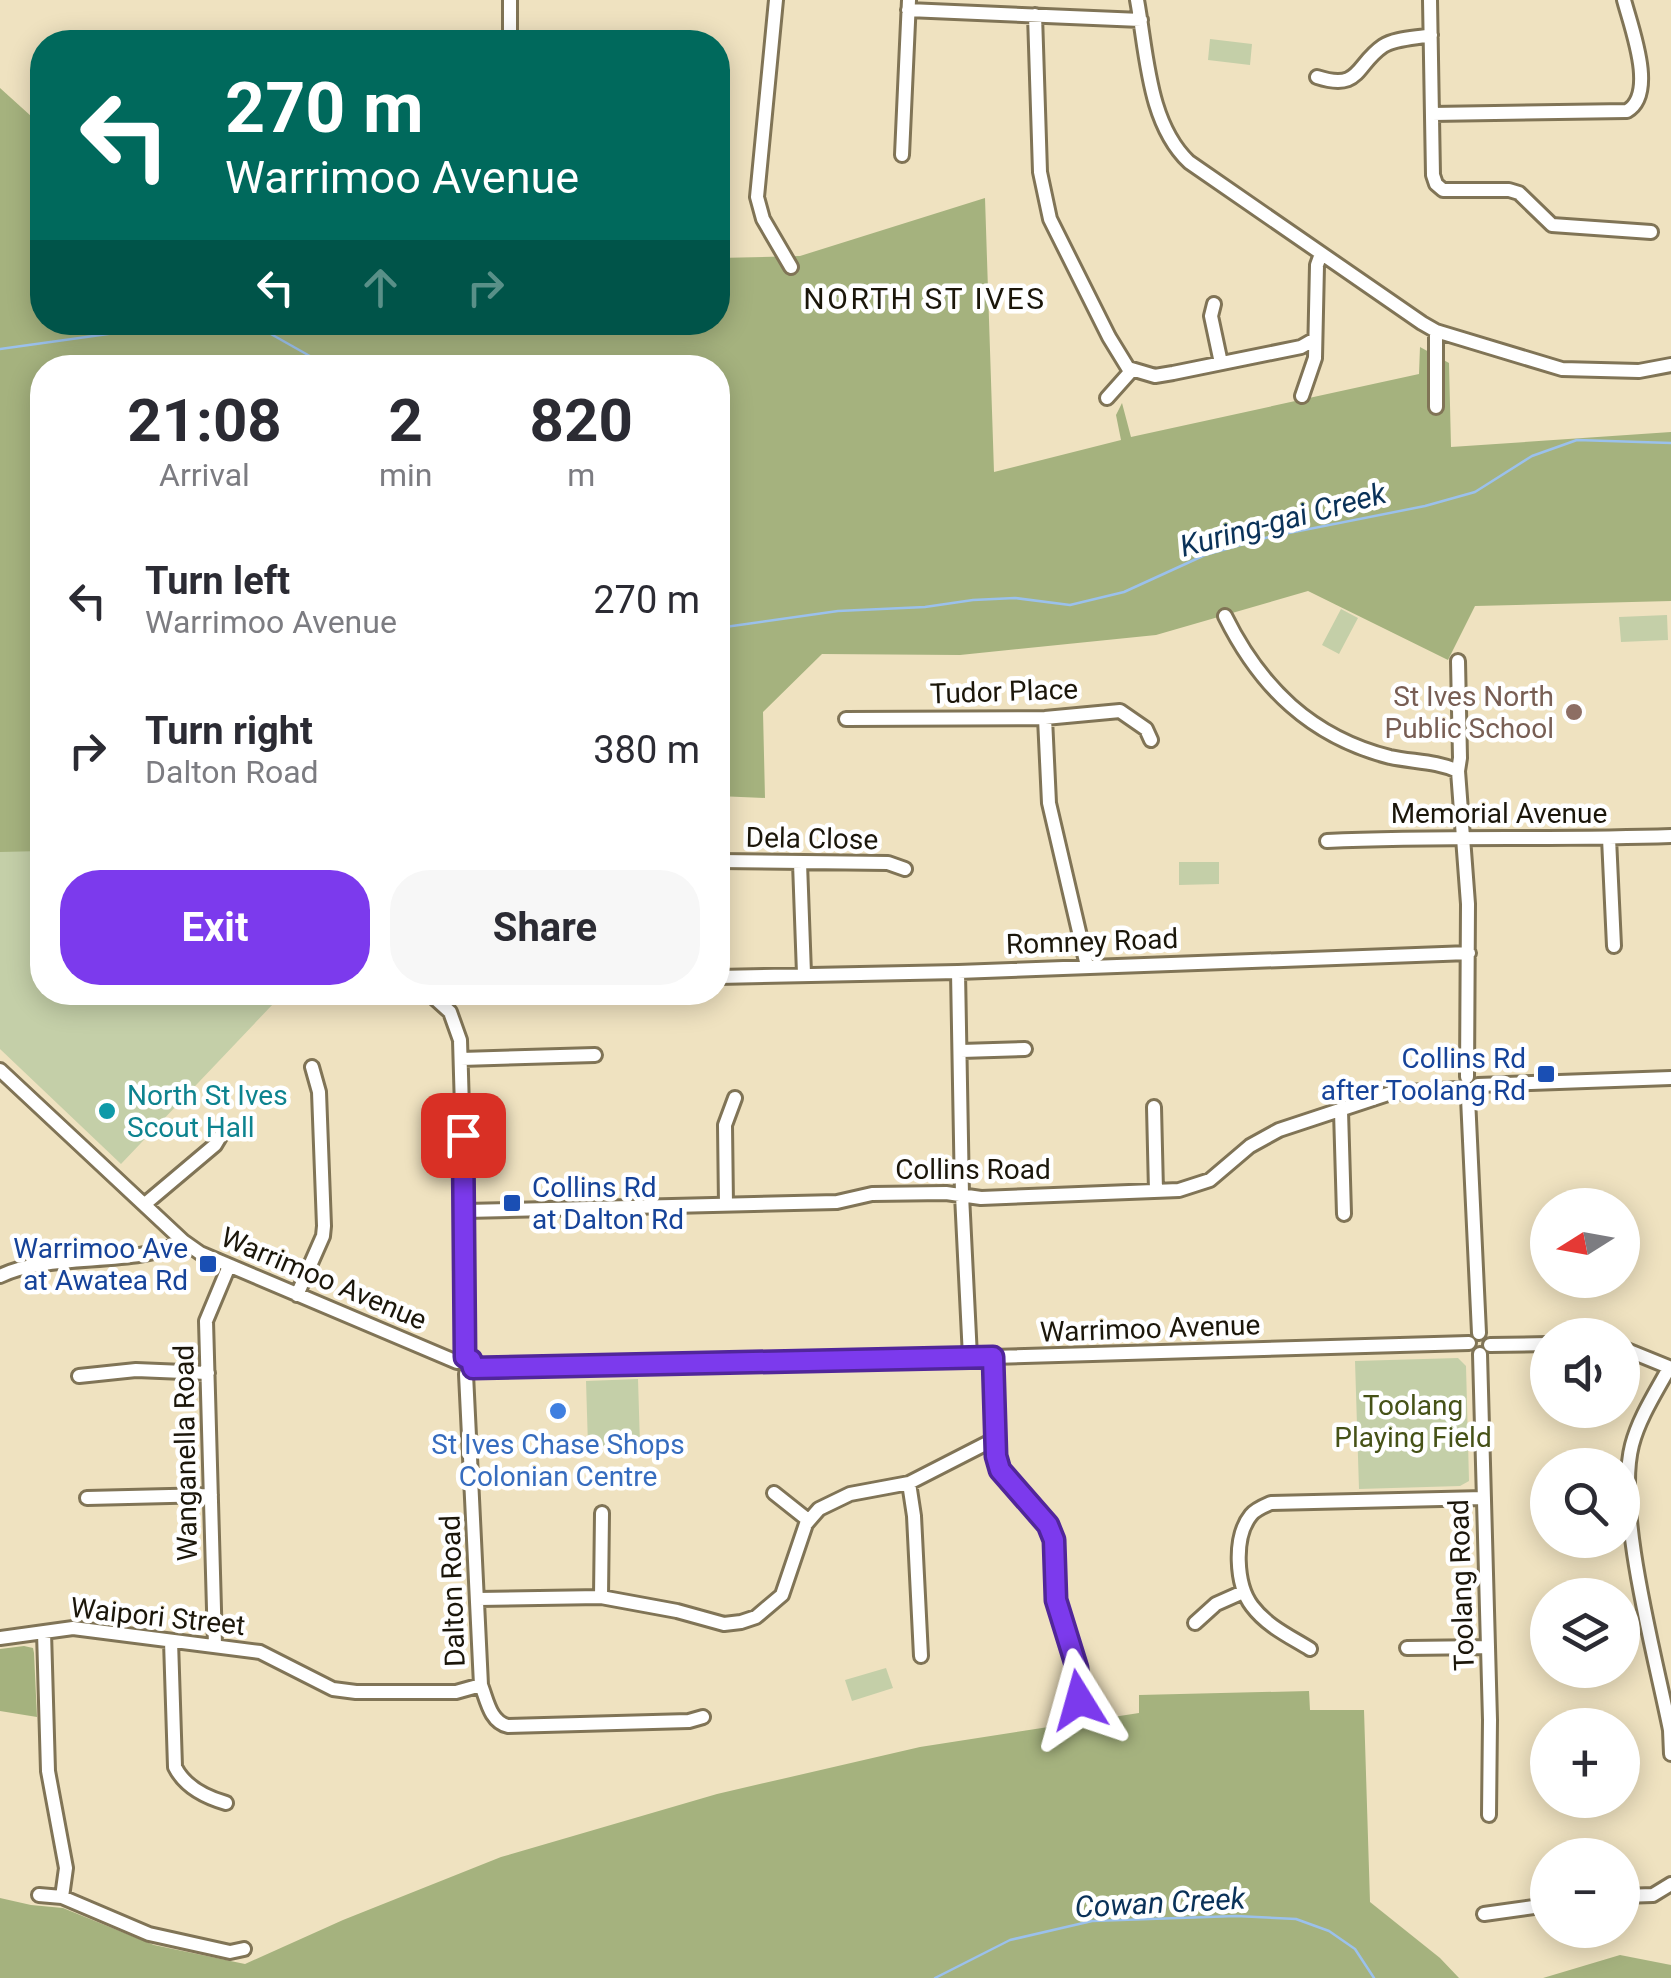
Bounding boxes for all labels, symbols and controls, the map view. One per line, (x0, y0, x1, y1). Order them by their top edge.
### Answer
text: 270 m (225, 67, 424, 149)
icon: left (60, 70, 190, 200)
text: Warrimoo Avenue (225, 151, 579, 204)
icon: left (248, 260, 303, 315)
icon: ahead (353, 260, 408, 315)
icon: right (458, 260, 513, 315)
district label: NORTH ST IVES (803, 281, 1047, 316)
text: 21:08 (127, 385, 282, 456)
text: 2 (388, 385, 423, 456)
text: 820 (530, 385, 633, 456)
text: Arrival (159, 456, 250, 494)
text: min (379, 456, 432, 494)
text: m (567, 456, 595, 494)
water label: Kuring-gai Creek (1176, 475, 1391, 564)
text: Turn left (145, 559, 290, 603)
icon: left (60, 573, 115, 628)
text: 270 m (593, 578, 700, 622)
text: Warrimoo Avenue (145, 603, 397, 641)
street label: Tudor Place (929, 672, 1079, 711)
place label: St Ives North Public School (1385, 680, 1554, 745)
marker: St Ives North Public School (1563, 701, 1585, 723)
text: Turn right (145, 709, 313, 753)
icon: right (60, 723, 115, 778)
text: 380 m (593, 728, 700, 772)
text: Dalton Road (145, 753, 319, 791)
street label: Memorial Avenue (1391, 797, 1607, 830)
street label: Dela Close (745, 821, 879, 856)
button: Exit (60, 870, 370, 985)
button: Share (390, 870, 700, 985)
street label: Romney Road (1005, 922, 1179, 961)
place label: Collins Rd after Toolang Rd (1321, 1042, 1526, 1107)
marker: Collins Rd after Toolang Rd (1535, 1063, 1557, 1085)
place label: North St Ives Scout Hall (127, 1079, 288, 1144)
pin (421, 1093, 506, 1178)
marker: North St Ives Scout Hall (96, 1100, 118, 1122)
icon: arrive (436, 1108, 491, 1163)
street label: Collins Road (895, 1153, 1051, 1186)
place label: Collins Rd at Dalton Rd (532, 1171, 684, 1236)
north arrow (1530, 1188, 1640, 1298)
map controls (1530, 1188, 1640, 1948)
marker: Collins Rd at Dalton Rd (501, 1192, 523, 1214)
street label: Warrimoo Avenue (216, 1220, 432, 1337)
place label: Warrimoo Ave at Awatea Rd (13, 1232, 188, 1297)
marker: Warrimoo Ave at Awatea Rd (197, 1253, 219, 1275)
street label: Warrimoo Avenue (1039, 1308, 1261, 1349)
button: sound (1530, 1318, 1640, 1428)
street label: Wanganella Road (167, 1345, 204, 1561)
park label: Toolang Playing Field (1334, 1389, 1492, 1454)
marker: St Ives Chase Shops Colonian Centre (547, 1400, 569, 1422)
place label: St Ives Chase Shops Colonian Centre (431, 1428, 685, 1493)
button: search (1530, 1448, 1640, 1558)
street label: Toolang Road (1442, 1499, 1481, 1671)
street label: Dalton Road (433, 1514, 472, 1667)
button: layers (1530, 1578, 1640, 1688)
street label: Waipori Street (69, 1591, 247, 1642)
position arrow (1027, 1648, 1131, 1752)
button: + (1530, 1708, 1640, 1818)
button: − (1530, 1838, 1640, 1948)
water label: Cowan Creek (1074, 1880, 1247, 1924)

